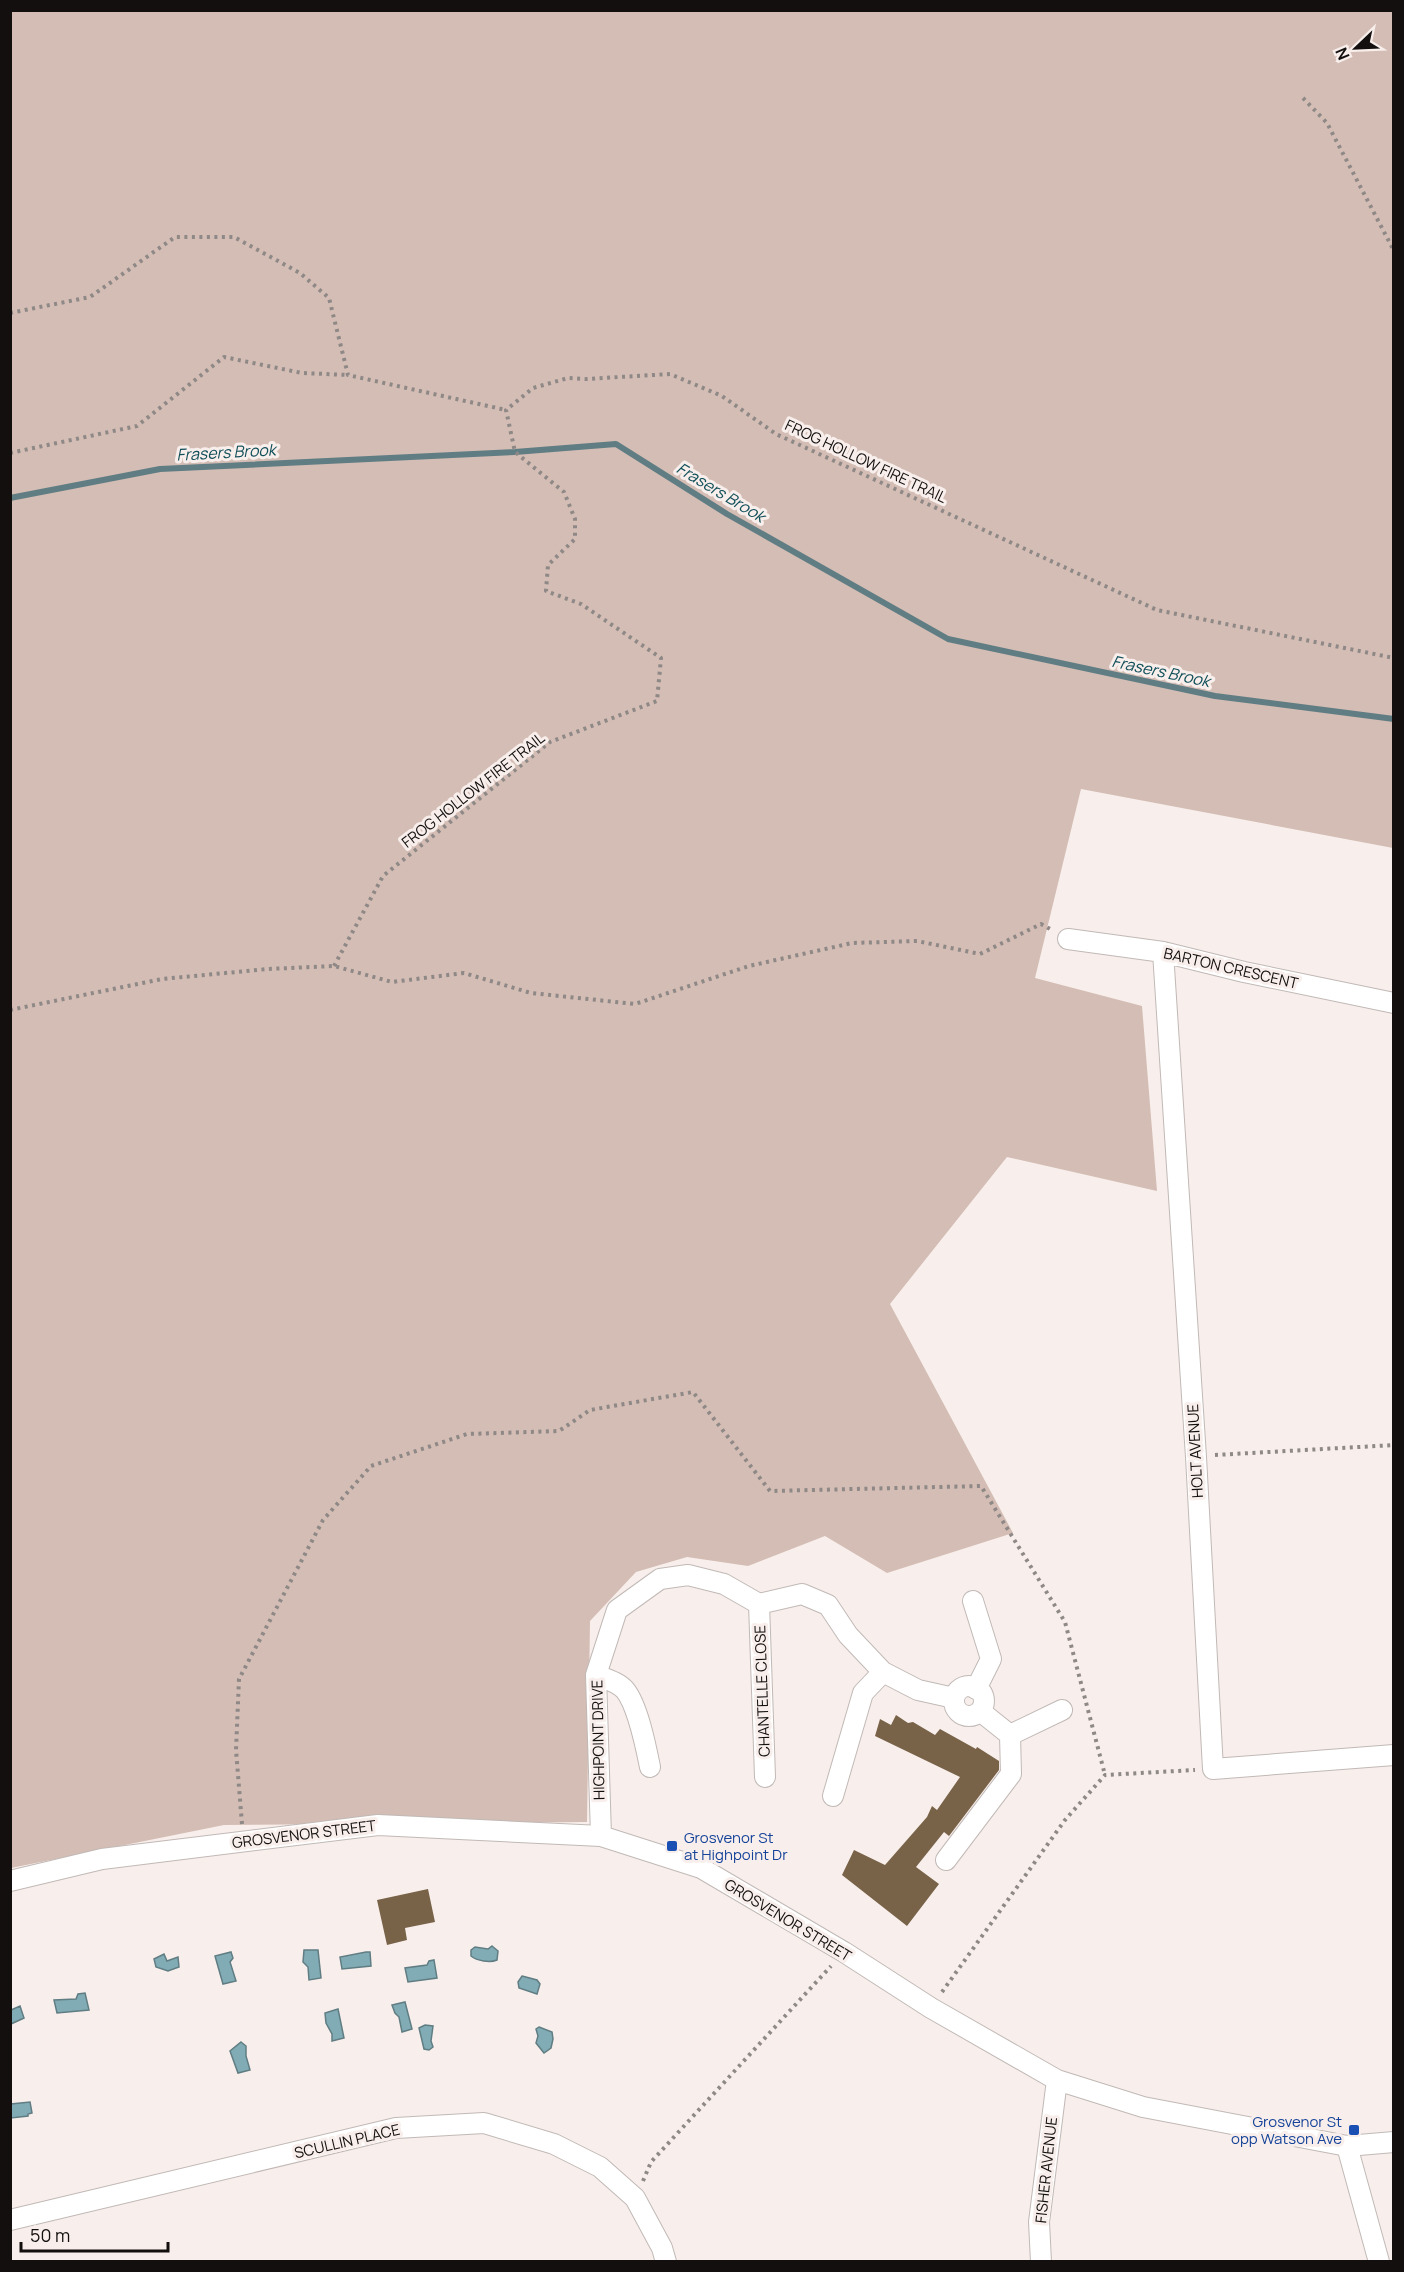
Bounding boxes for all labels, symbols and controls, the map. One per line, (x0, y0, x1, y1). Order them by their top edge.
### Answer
north arrow (1326, 18, 1386, 78)
text: N (1330, 44, 1355, 63)
street label: FROG HOLLOW FIRE TRAIL (782, 414, 951, 508)
water label: Frasers Brook (176, 438, 278, 466)
water label: Frasers Brook (673, 457, 771, 528)
water label: Frasers Brook (1110, 650, 1214, 693)
street label: FROG HOLLOW FIRE TRAIL (397, 727, 549, 852)
street label: BARTON CRESCENT (1162, 942, 1300, 994)
street label: HOLT AVENUE (1182, 1403, 1208, 1499)
street label: CHANTELLE CLOSE (749, 1625, 775, 1757)
street label: HIGHPOINT DRIVE (586, 1680, 610, 1800)
street label: GROSVENOR STREET (231, 1815, 377, 1853)
place label: Grosvenor St at Highpoint Dr (684, 1827, 788, 1865)
marker: Grosvenor St at Highpoint Dr (665, 1839, 679, 1853)
street label: GROSVENOR STREET (721, 1874, 855, 1966)
place label: Grosvenor St opp Watson Ave (1231, 2111, 1342, 2149)
street label: FISHER AVENUE (1030, 2116, 1062, 2224)
street label: SCULLIN PLACE (292, 2119, 402, 2163)
marker: Grosvenor St opp Watson Ave (1347, 2123, 1361, 2137)
scale bar (21, 2215, 168, 2253)
text: 50 m (30, 2223, 70, 2247)

